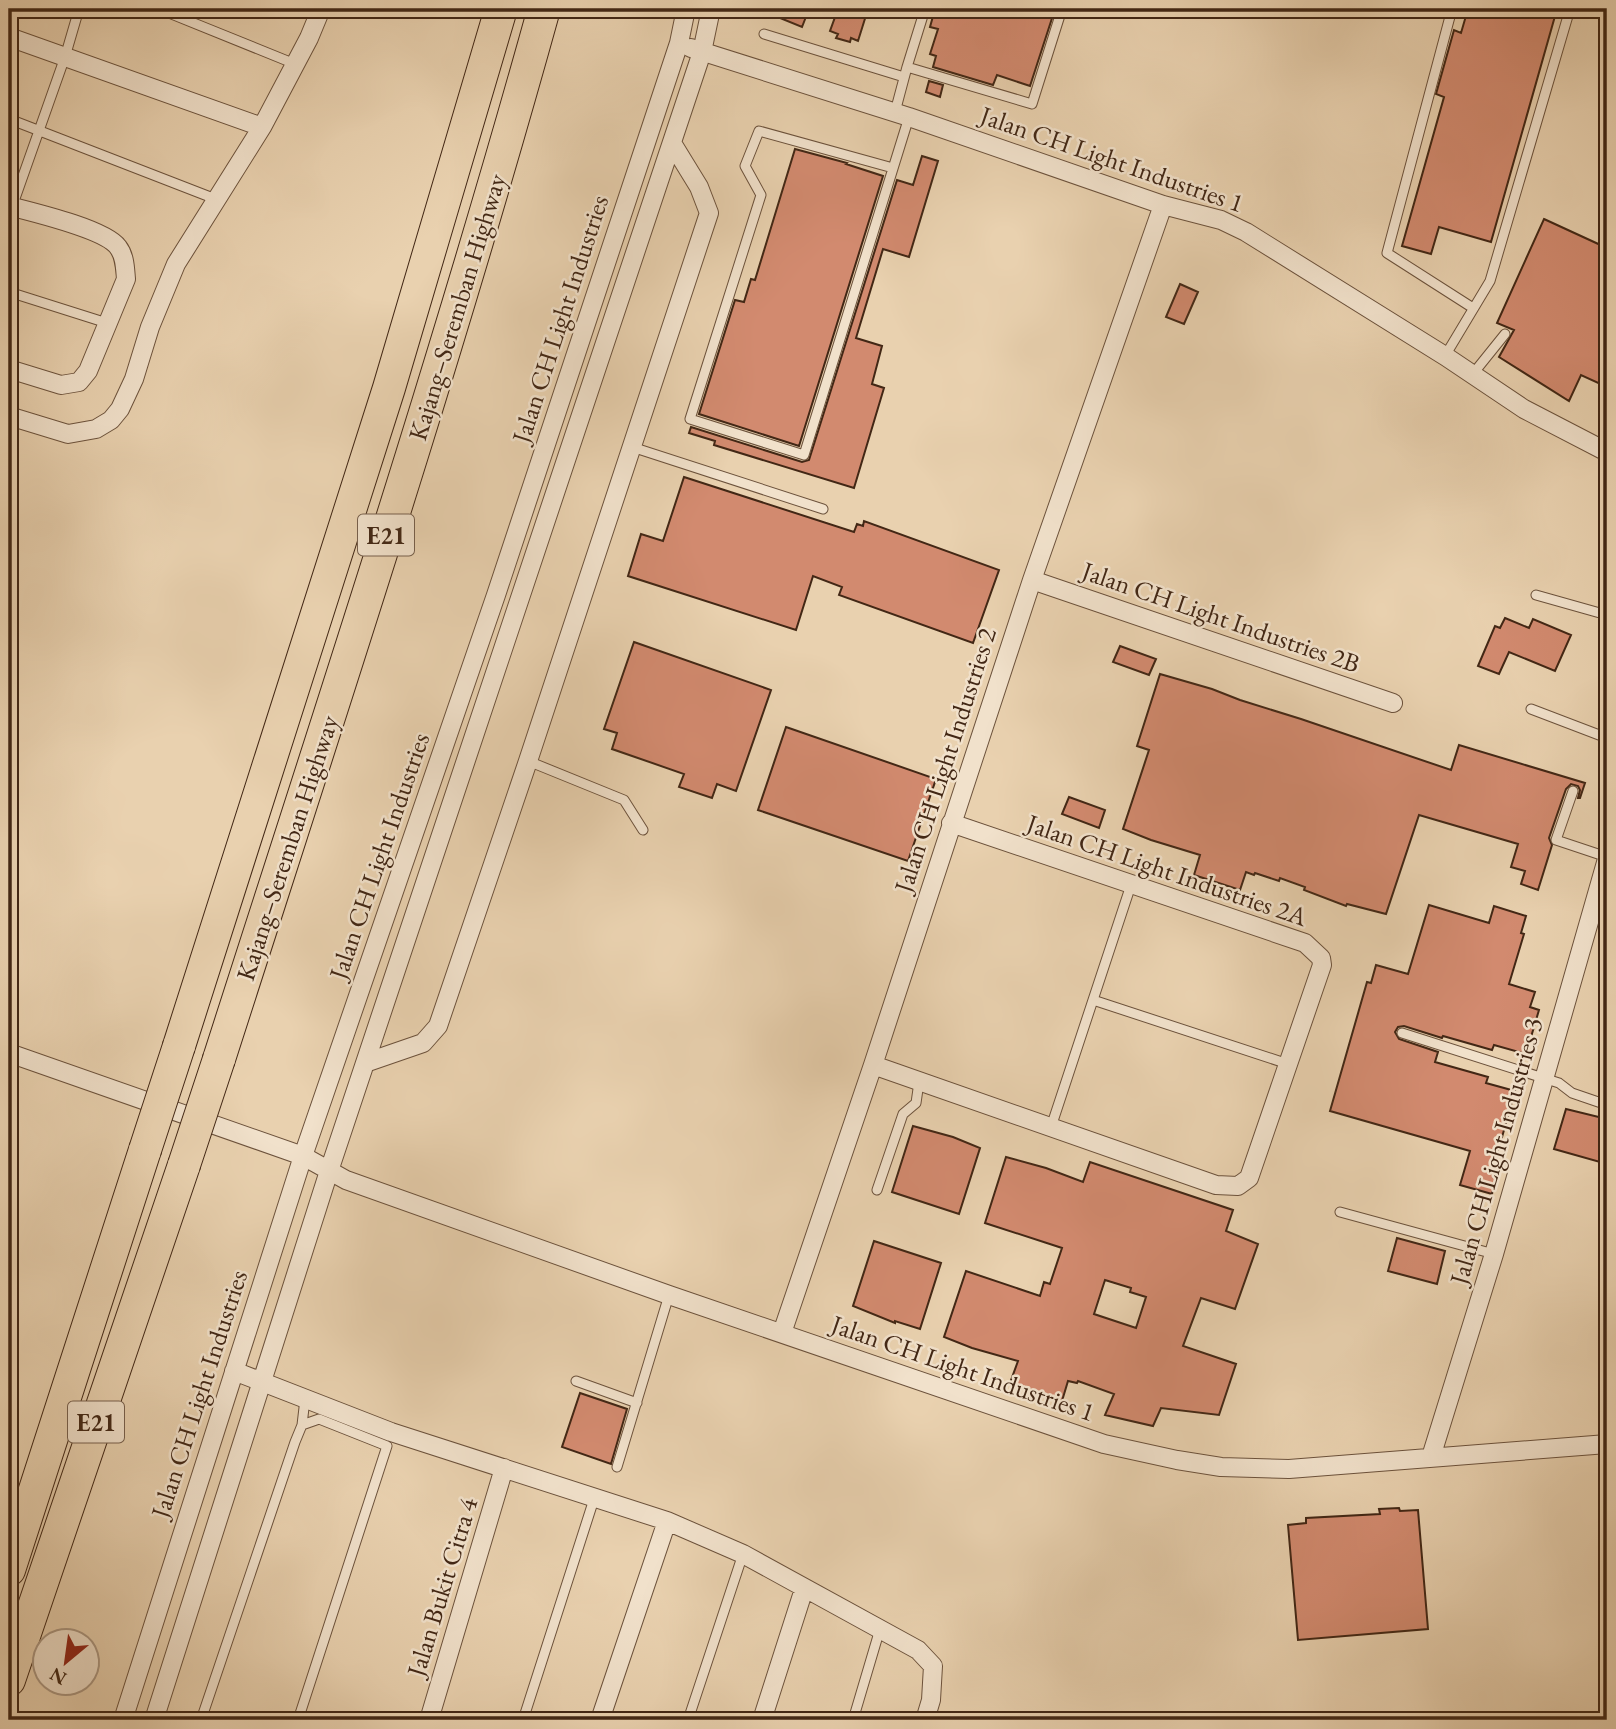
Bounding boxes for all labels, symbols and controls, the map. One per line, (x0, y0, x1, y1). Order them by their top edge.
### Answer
street label: Jalan CH Light Industries 1 (974, 97, 1248, 220)
street label: Kajang–Seremban Highway (400, 169, 514, 445)
street label: Jalan CH Light Industries (503, 191, 616, 449)
road number: E21 (358, 514, 414, 556)
street label: Jalan CH Light Industries 2B (1076, 553, 1364, 681)
street label: Jalan CH Light Industries 2 (886, 623, 1004, 899)
street label: Kajang–Seremban Highway (228, 710, 346, 985)
street label: Jalan CH Light Industries (320, 728, 437, 986)
street label: Jalan CH Light Industries 2A (1020, 805, 1313, 934)
street label: Jalan CH Light Industries 3 (1441, 1013, 1550, 1290)
street label: Jalan CH Light Industries (142, 1266, 255, 1524)
street label: Jalan CH Light Industries 1 (825, 1306, 1099, 1429)
road number: E21 (68, 1402, 124, 1442)
street label: Jalan Bukit Citra 4 (398, 1493, 486, 1683)
north arrow (32, 1628, 102, 1698)
text: N (45, 1661, 71, 1691)

